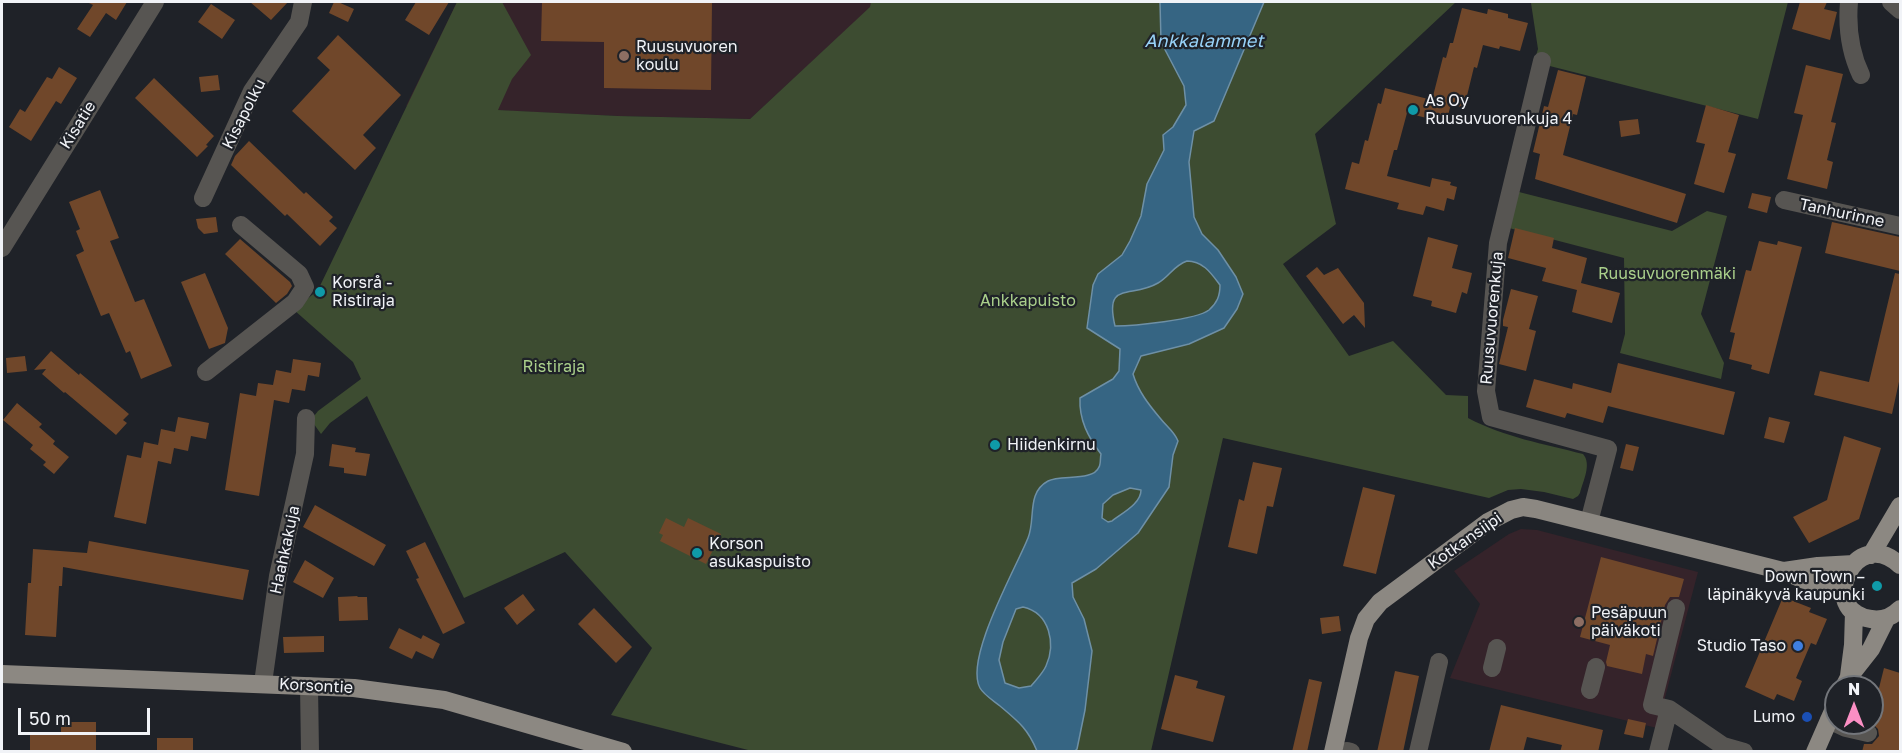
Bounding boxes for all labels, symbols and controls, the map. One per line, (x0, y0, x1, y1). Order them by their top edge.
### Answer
water label: Ankkalammet (1145, 30, 1263, 52)
place label: Ruusuvuoren koulu (636, 37, 738, 75)
marker: Ruusuvuoren koulu (617, 49, 631, 63)
street label: Kisapolku (218, 76, 270, 152)
place label: As Oy Ruusuvuorenkuja 4 (1425, 91, 1572, 129)
street label: Kisatie (56, 98, 100, 152)
marker: As Oy Ruusuvuorenkuja 4 (1406, 103, 1420, 117)
street label: Tanhurinne (1798, 195, 1886, 231)
street label: Ruusuvuorenkuja (1477, 251, 1507, 385)
park label: Ruusuvuorenmäki (1598, 264, 1736, 284)
place label: Korsrå - Ristiraja (332, 273, 395, 311)
marker: Korsrå - Ristiraja (313, 285, 327, 299)
park label: Ankkapuisto (980, 291, 1076, 311)
park label: Ristiraja (523, 357, 585, 377)
place label: Hiidenkirnu (1007, 435, 1096, 455)
marker: Hiidenkirnu (988, 438, 1002, 452)
street label: Haahkakuja (266, 504, 304, 596)
street label: Kotkansiipi (1424, 509, 1506, 573)
place label: Korson asukaspuisto (709, 534, 811, 572)
marker: Korson asukaspuisto (690, 546, 704, 560)
place label: Down Town – läpinäkyvä kaupunki (1707, 567, 1865, 605)
marker: Down Town – läpinäkyvä kaupunki (1870, 579, 1884, 593)
place label: Pesäpuun päiväkoti (1591, 603, 1667, 641)
marker: Pesäpuun päiväkoti (1572, 615, 1586, 629)
place label: Studio Taso (1697, 636, 1786, 656)
marker: Studio Taso (1791, 639, 1805, 653)
street label: Korsontie (278, 674, 354, 698)
north arrow (1824, 675, 1884, 735)
text: N (1848, 679, 1860, 699)
scale bar (21, 696, 153, 734)
text: 50 m (29, 707, 71, 729)
place label: Lumo (1753, 707, 1795, 727)
marker: Lumo (1800, 710, 1814, 724)

